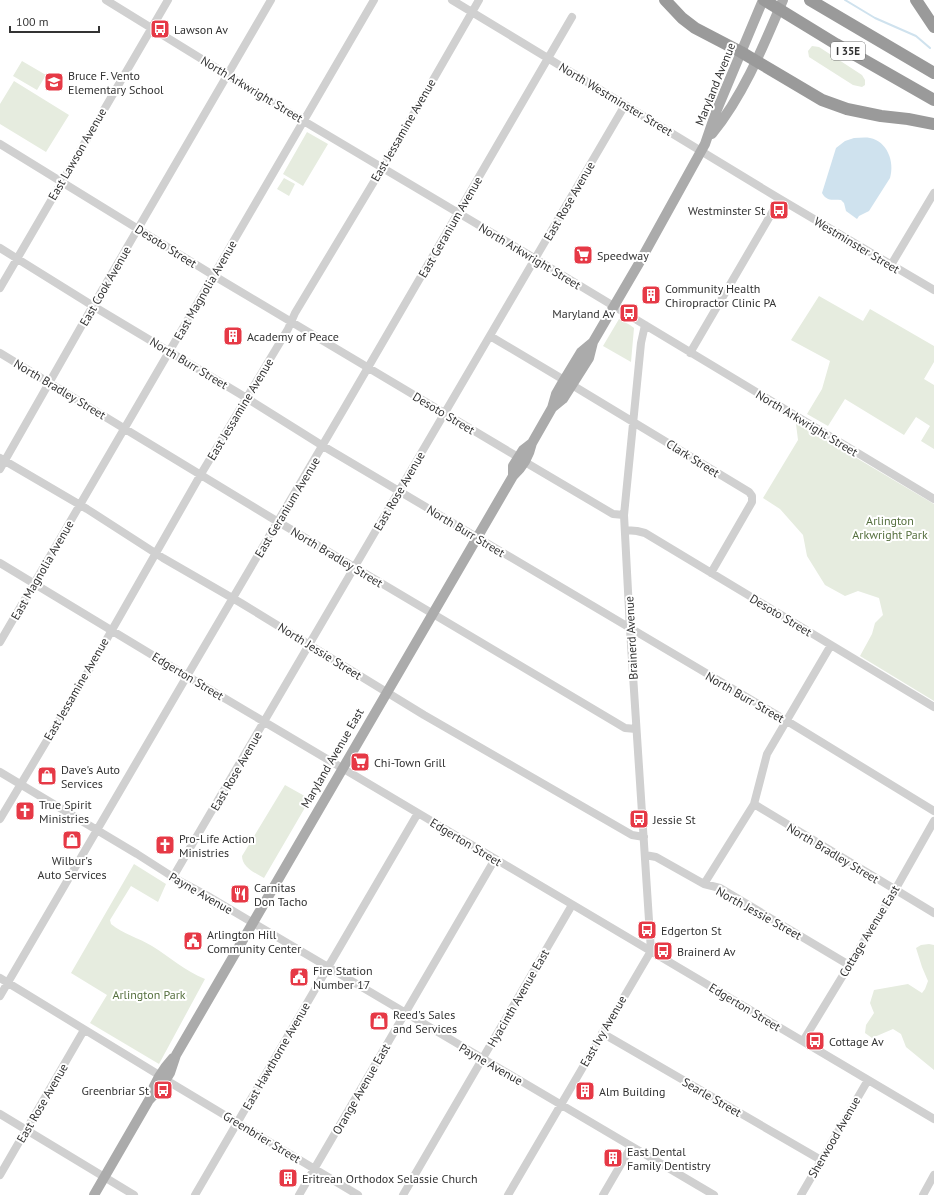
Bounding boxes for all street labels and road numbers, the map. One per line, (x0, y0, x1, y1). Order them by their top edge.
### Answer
street label: Maryland Avenue (692, 40, 738, 128)
road number: I 35E (831, 42, 865, 60)
street label: North Arkwright Street (198, 53, 306, 125)
street label: North Westminster Street (557, 59, 675, 139)
street label: East Jessamine Avenue (367, 76, 439, 184)
street label: East Lawson Avenue (45, 105, 109, 203)
street label: East Rose Avenue (540, 159, 598, 243)
street label: East Geranium Avenue (415, 174, 485, 280)
street label: Westminster Street (811, 214, 903, 276)
street label: North Arkwright Street (476, 220, 584, 292)
street label: Desoto Street (132, 221, 200, 271)
street label: East Magnolia Avenue (170, 238, 240, 342)
street label: East Cook Avenue (76, 243, 134, 329)
street label: North Burr Street (147, 334, 231, 392)
street label: East Jessamine Avenue (204, 355, 276, 463)
street label: North Bradley Street (11, 356, 109, 422)
street label: North Arkwright Street (753, 387, 861, 459)
street label: Desoto Street (410, 389, 478, 437)
street label: Clark Street (664, 436, 722, 480)
street label: East Rose Avenue (370, 449, 428, 533)
street label: East Geranium Avenue (251, 454, 323, 560)
street label: North Burr Street (424, 502, 508, 560)
street label: East Magnolia Avenue (7, 518, 77, 622)
street label: North Bradley Street (288, 524, 386, 590)
street label: Desoto Street (747, 591, 815, 639)
street label: Brainerd Avenue (621, 596, 641, 680)
street label: North Jessie Street (275, 619, 365, 683)
street label: East Jessamine Avenue (40, 635, 112, 743)
street label: Edgerton Street (150, 649, 226, 703)
street label: North Burr Street (703, 668, 787, 726)
street label: Maryland Avenue East (297, 705, 367, 811)
street label: East Rose Avenue (207, 729, 265, 813)
street label: Edgerton Street (428, 815, 504, 869)
street label: North Bradley Street (784, 820, 882, 886)
street label: Payne Avenue (167, 869, 235, 917)
street label: Cottage Avenue East (836, 882, 902, 980)
street label: North Jessie Street (714, 883, 804, 943)
street label: Hyacinth Avenue East (484, 946, 552, 1050)
street label: Edgerton Street (707, 980, 783, 1034)
street label: East Ivy Avenue (577, 993, 629, 1069)
street label: East Hawthorne Avenue (239, 1000, 313, 1112)
street label: Payne Avenue (457, 1040, 525, 1088)
street label: Orange Avenue East (329, 1041, 393, 1137)
street label: East Rose Avenue (13, 1061, 71, 1145)
street label: Searle Street (680, 1074, 744, 1120)
street label: Sherwood Avenue (805, 1094, 863, 1180)
street label: Greenbrier Street (220, 1108, 304, 1166)

